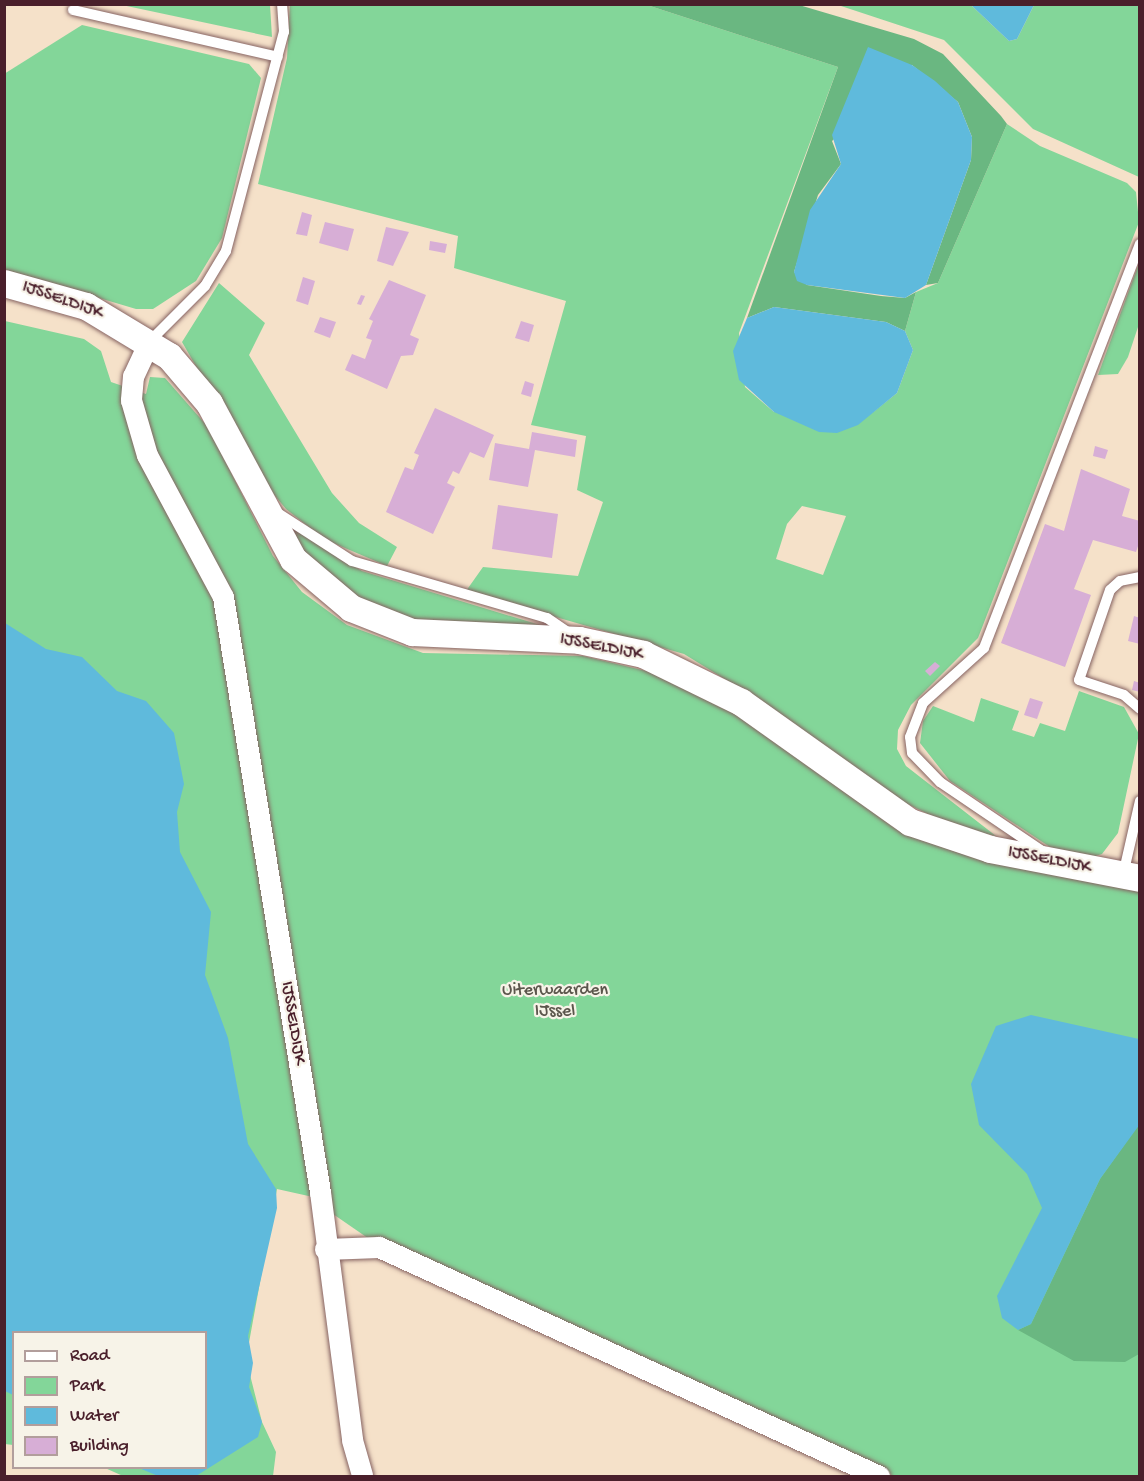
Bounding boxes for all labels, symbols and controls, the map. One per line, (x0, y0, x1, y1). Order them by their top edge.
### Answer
street label: IJSSELDIJK (19, 277, 105, 325)
street label: IJSSELDIJK (558, 629, 644, 667)
street label: IJSSELDIJK (1006, 842, 1092, 880)
street label: IJSSELDIJK (275, 980, 309, 1066)
park label: Uiterwaarden IJssel (502, 981, 608, 1024)
legend (12, 1331, 207, 1469)
text: Road (70, 1346, 109, 1367)
text: Park (70, 1376, 104, 1397)
text: Water (70, 1406, 118, 1427)
text: Building (70, 1436, 129, 1457)

